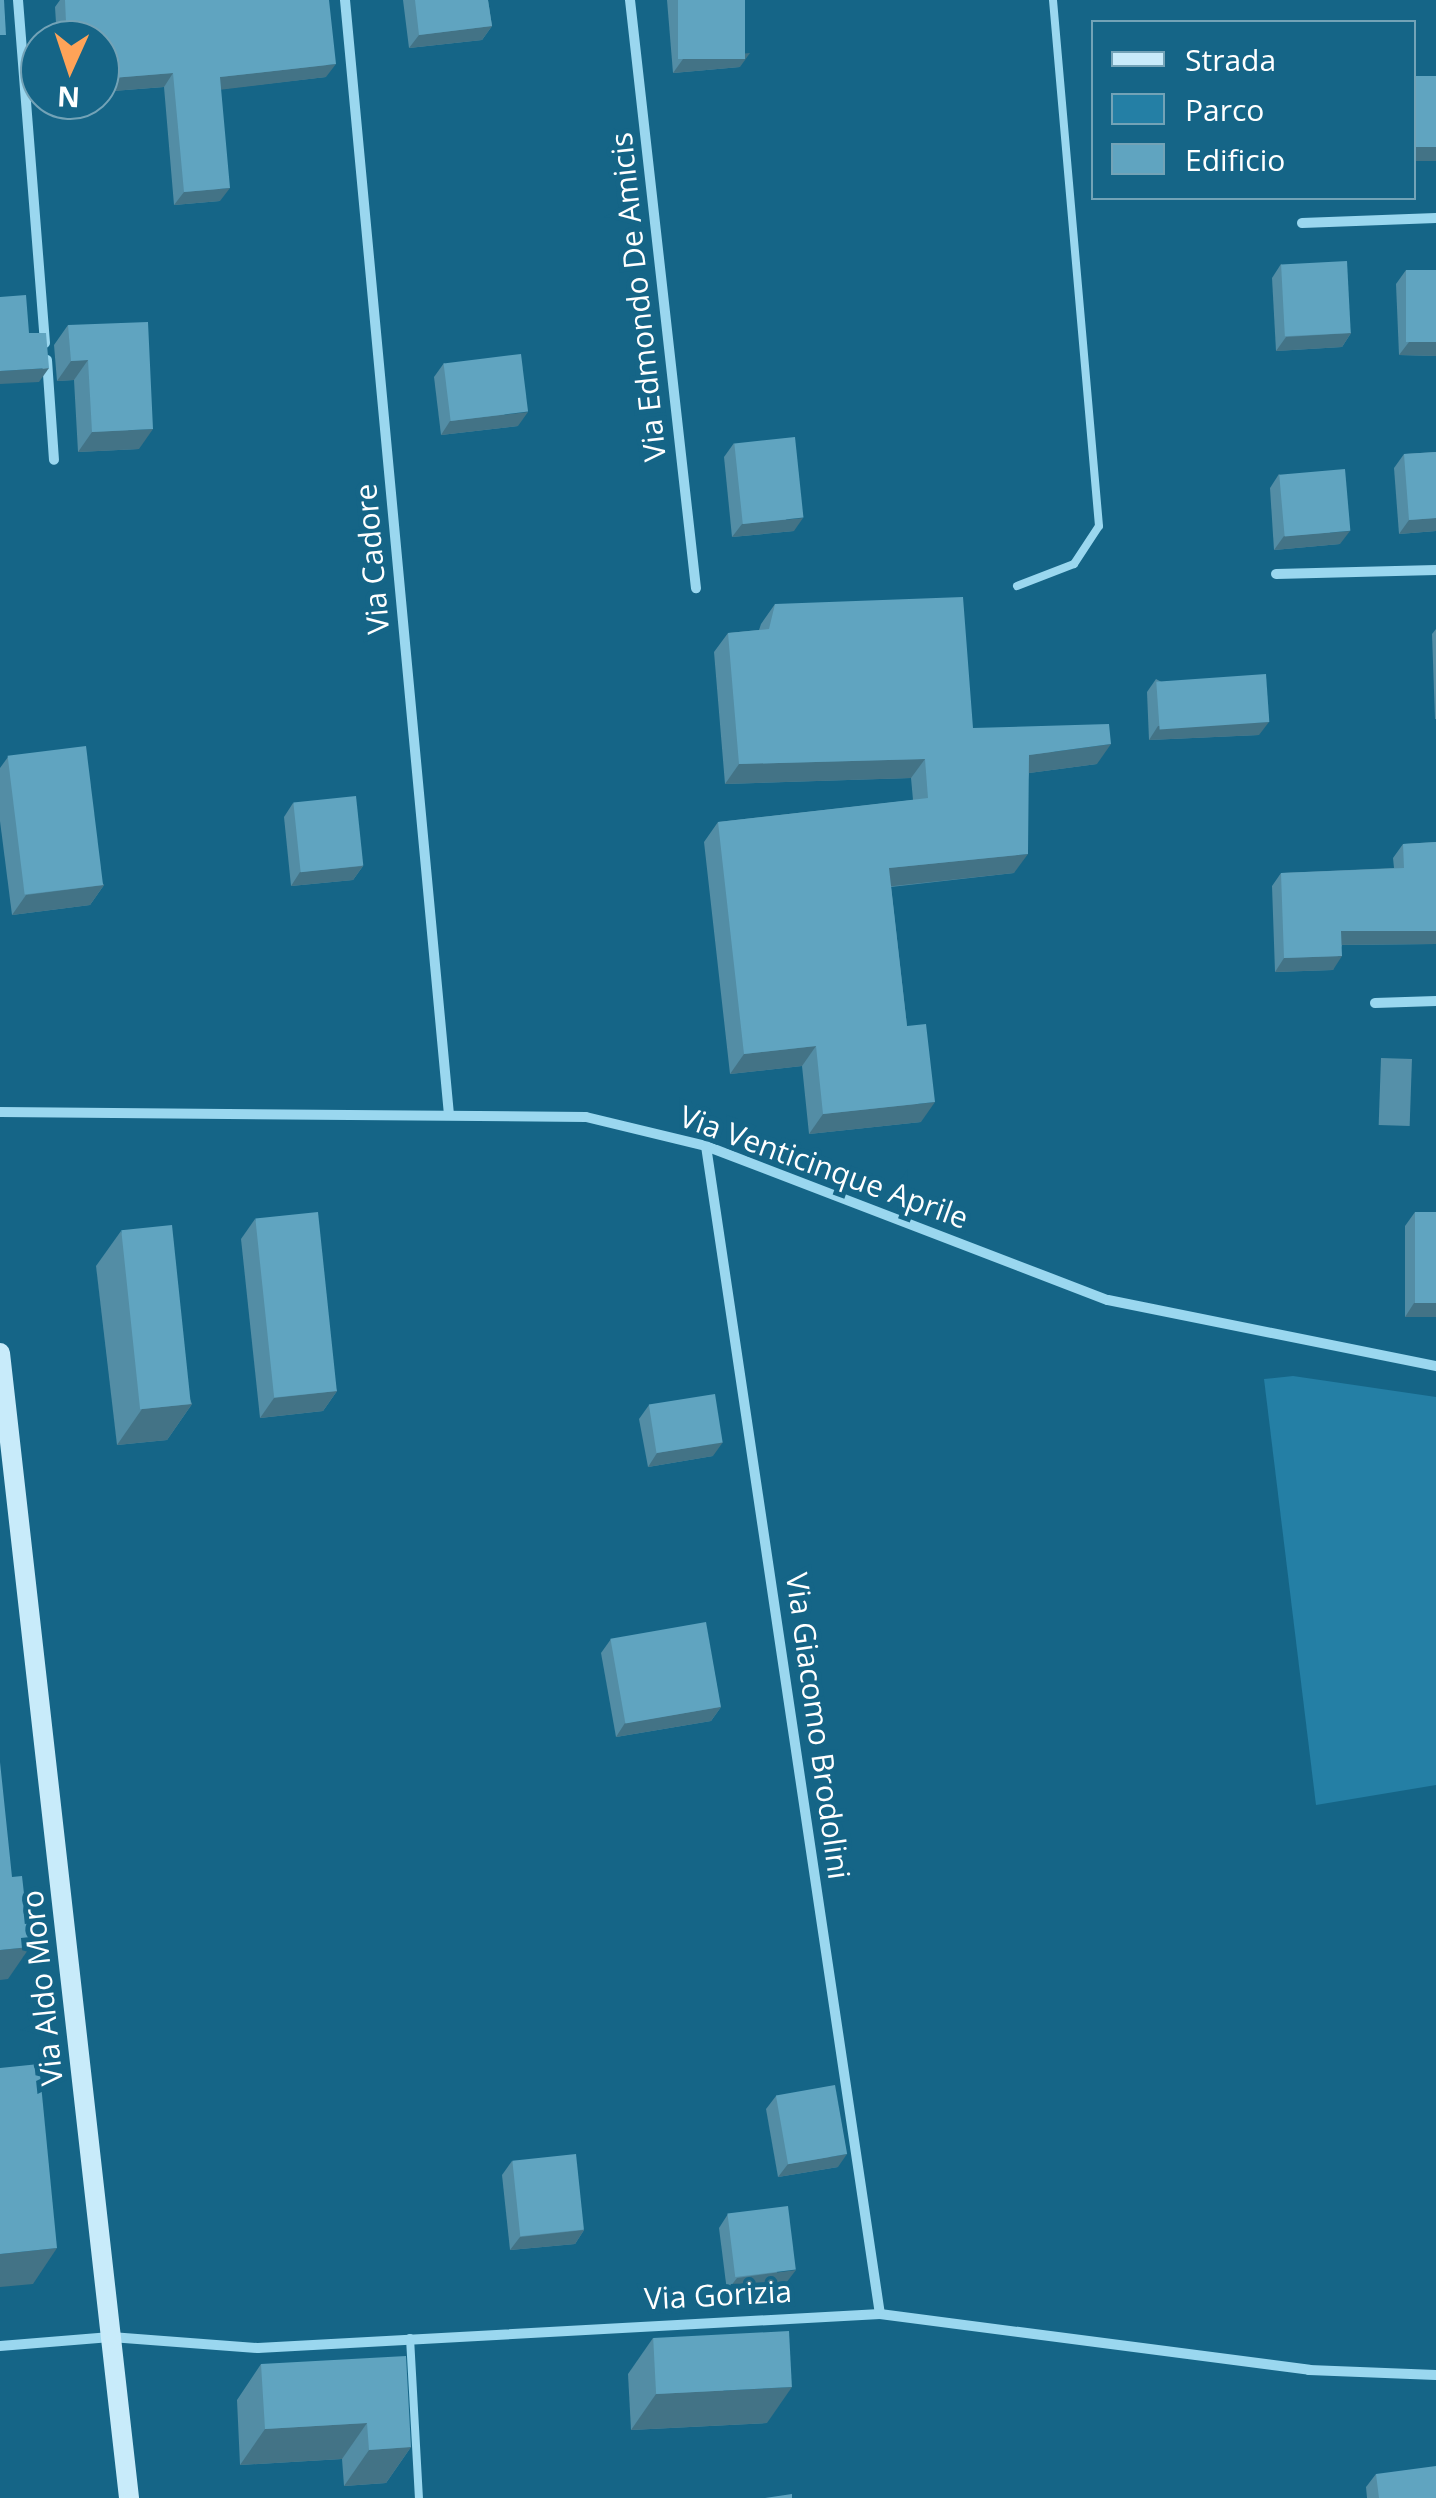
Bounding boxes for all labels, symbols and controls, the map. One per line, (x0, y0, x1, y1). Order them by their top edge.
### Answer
north arrow (20, 20, 120, 120)
legend (1091, 20, 1416, 200)
text: Strada (1185, 39, 1276, 80)
text: N (56, 78, 81, 118)
text: Parco (1185, 89, 1264, 130)
street label: Via Edmondo De Amicis (603, 131, 673, 463)
text: Edificio (1185, 139, 1285, 180)
street label: Via Cadore (347, 482, 397, 636)
street label: Via Venticinque Aprile (675, 1098, 973, 1236)
street label: Via Giacomo Brodolini (779, 1570, 857, 1882)
street label: Via Aldo Moro (14, 1889, 70, 2087)
street label: Via Gorizia (643, 2273, 793, 2317)

